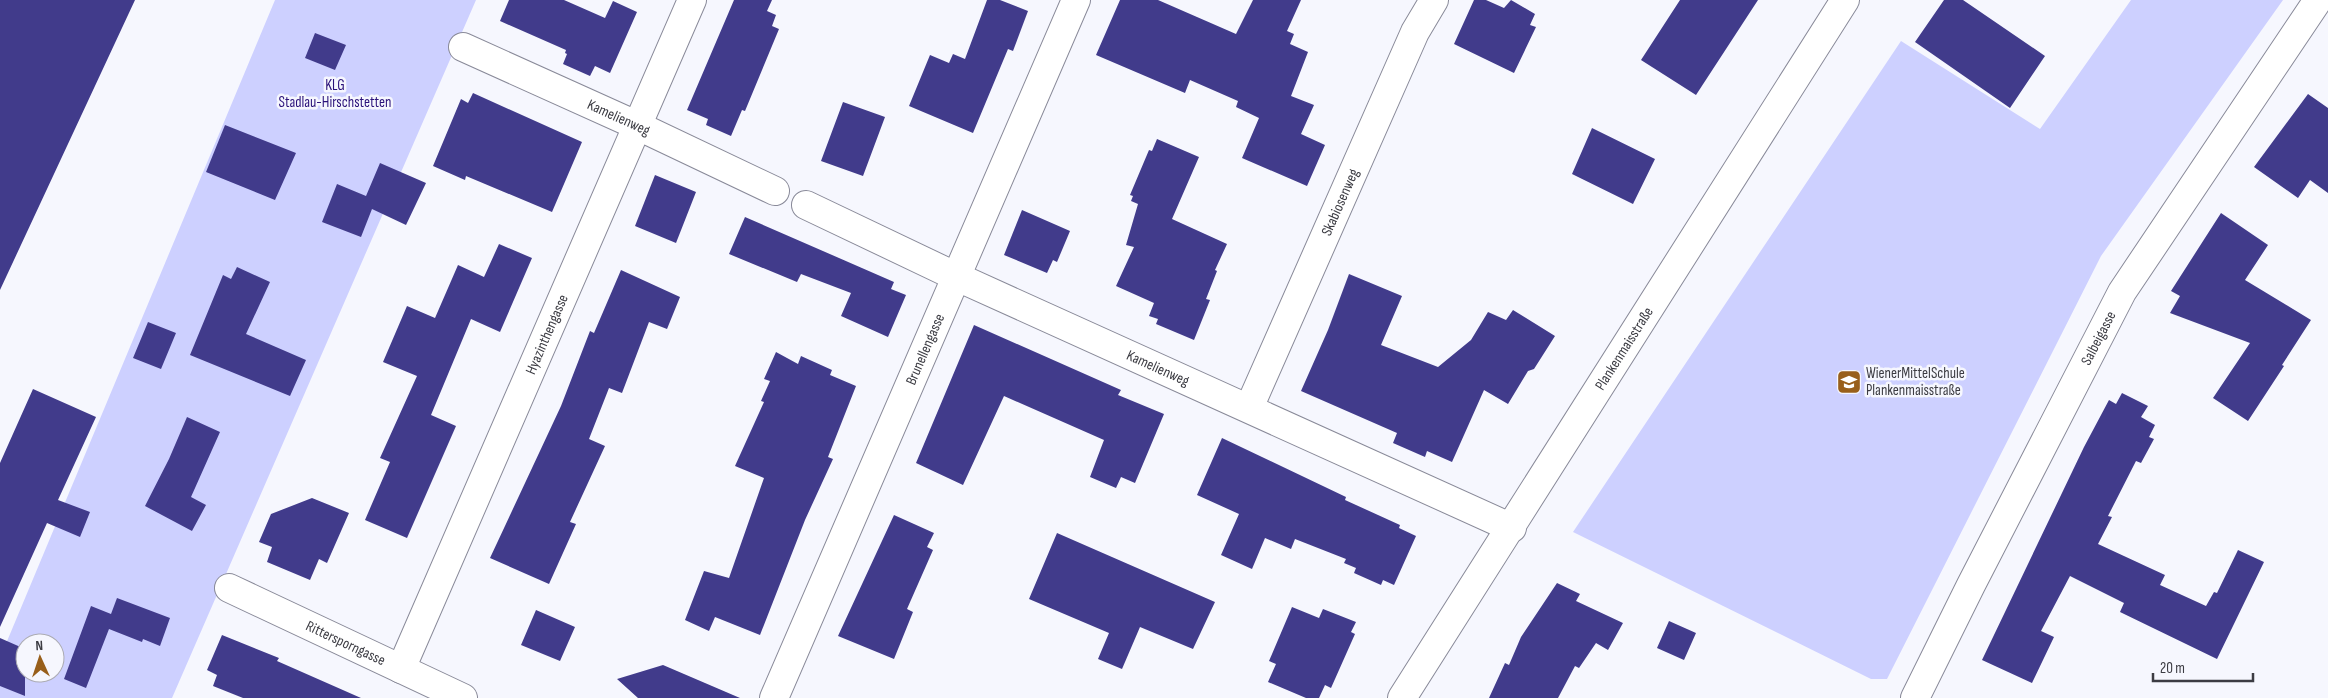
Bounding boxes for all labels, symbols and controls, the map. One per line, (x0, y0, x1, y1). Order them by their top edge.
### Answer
park label: KLG Stadlau-Hirschstetten (279, 76, 391, 112)
street label: Kamelienweg (584, 95, 653, 140)
street label: Skabiosenweg (1317, 166, 1363, 239)
street label: Hyazinthengasse (521, 291, 572, 377)
street label: Plankenmaisstraße (1590, 303, 1657, 394)
street label: Salbeigasse (2077, 308, 2120, 368)
street label: Brunellengasse (901, 311, 949, 388)
street label: Kamelienweg (1124, 345, 1193, 390)
place label: WienerMittelSchule Plankenmaisstraße (1866, 364, 1965, 400)
school or university icon: WienerMittelSchule Plankenmaisstraße (1836, 369, 1862, 395)
street label: Rittersporngasse (303, 616, 389, 670)
north arrow (15, 633, 65, 683)
text: N (35, 637, 44, 654)
scale bar (2153, 650, 2253, 682)
text: 20 m (2160, 659, 2185, 678)

